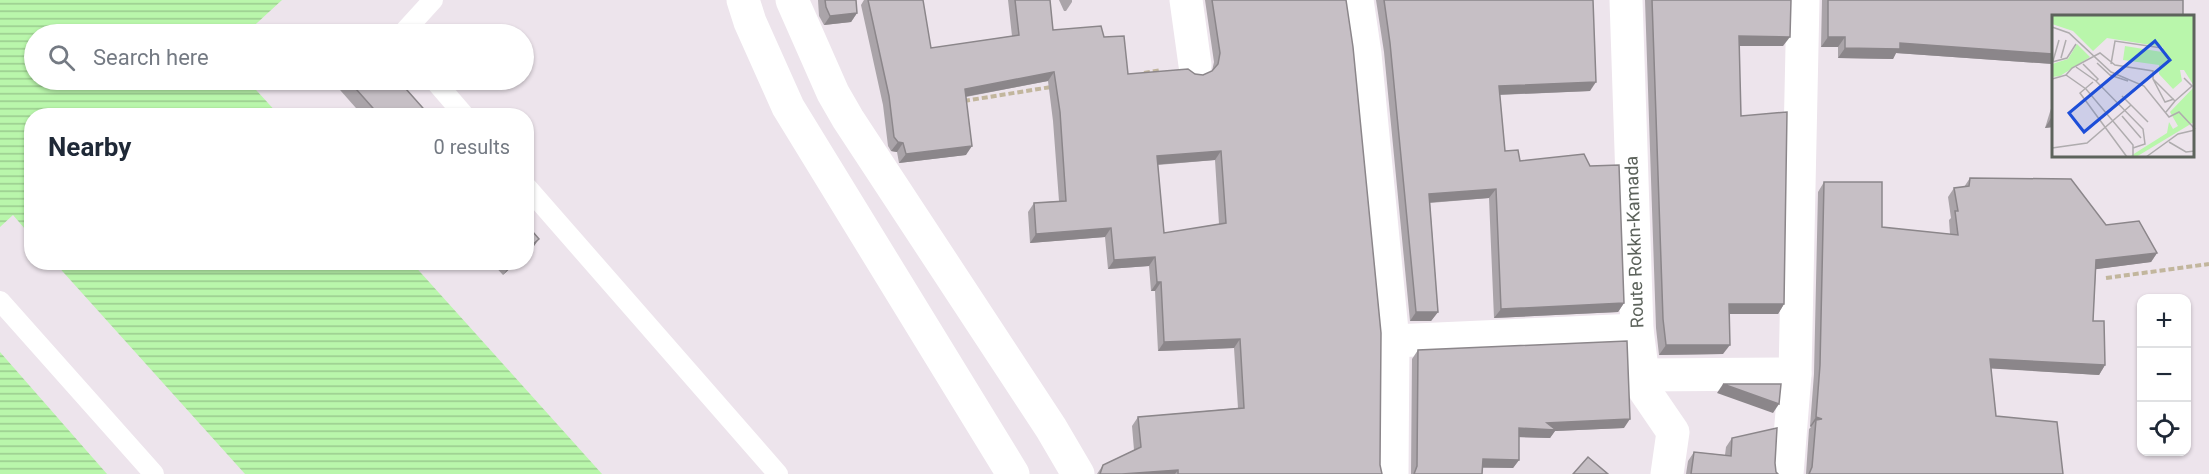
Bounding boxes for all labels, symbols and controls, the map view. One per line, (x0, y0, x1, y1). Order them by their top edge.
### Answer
inset map (2052, 15, 2194, 158)
search box (24, 24, 534, 90)
icon: search (45, 41, 78, 74)
text: Search here (93, 45, 209, 70)
text: Nearby (48, 132, 131, 162)
text: 0 results (434, 135, 510, 159)
street label: Route Rokkn-Kamada (1620, 156, 1648, 328)
map controls (2137, 294, 2191, 456)
button: + (2137, 294, 2191, 348)
button: − (2137, 348, 2191, 402)
button: locate (2137, 402, 2191, 456)

